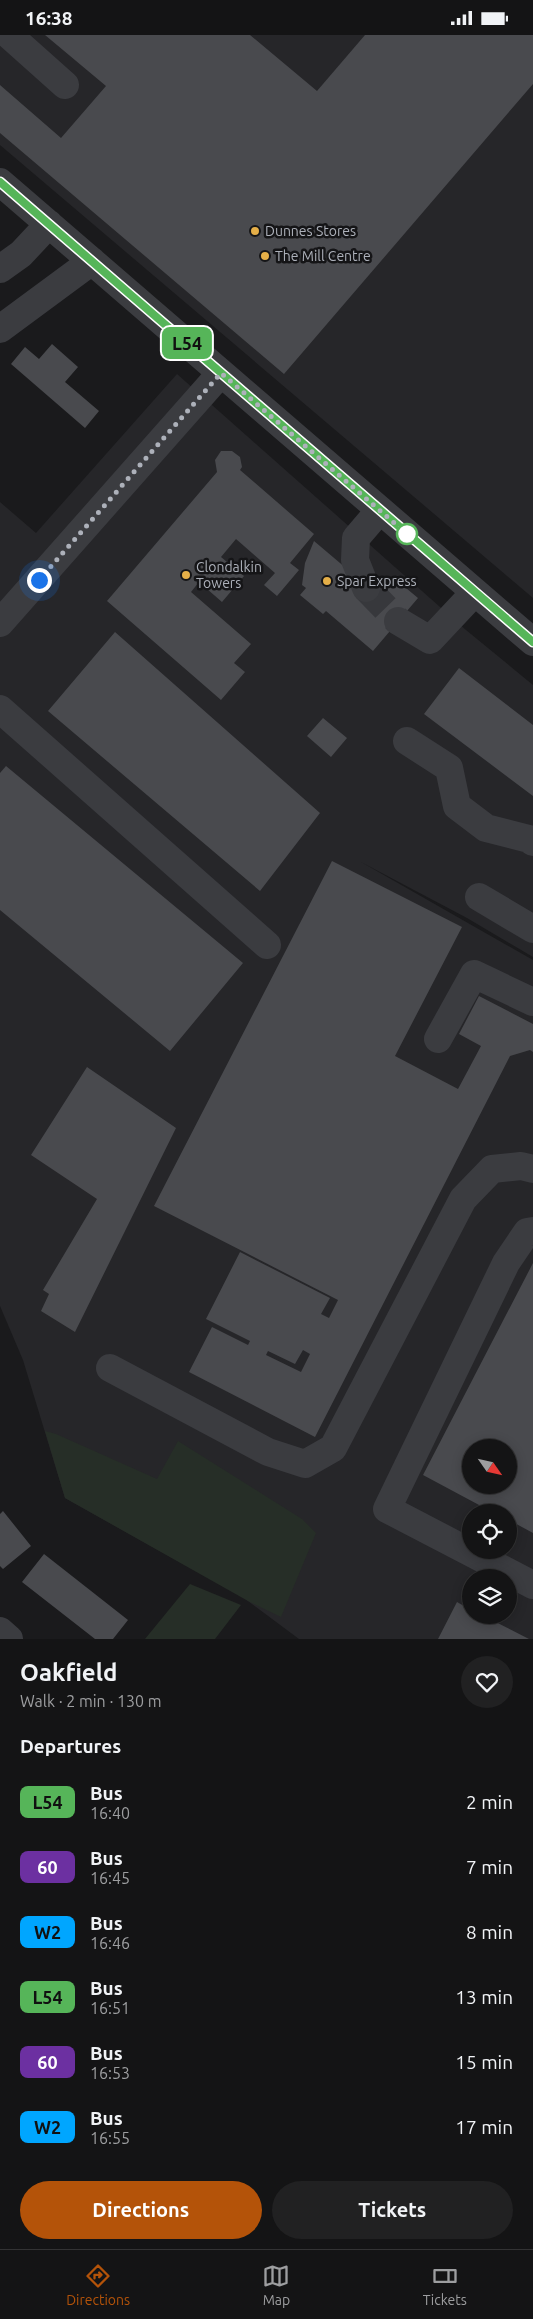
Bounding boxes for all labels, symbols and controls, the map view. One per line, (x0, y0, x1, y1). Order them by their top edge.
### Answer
text: 16:38 (25, 7, 73, 29)
place label: Dunnes Stores (265, 223, 356, 239)
marker: Dunnes Stores (249, 225, 261, 237)
place label: The Mill Centre (275, 248, 371, 264)
marker: The Mill Centre (259, 250, 271, 262)
line badge: L54 (158, 327, 216, 359)
text: L54 (172, 333, 202, 353)
unlabelled marker (396, 523, 418, 545)
place label: Clondalkin Towers (196, 559, 262, 591)
your location (27, 568, 52, 593)
marker: Clondalkin Towers (180, 569, 192, 581)
place label: Spar Express (337, 573, 417, 589)
marker: Spar Express (321, 575, 333, 587)
north arrow (462, 1439, 518, 1494)
map controls (462, 1439, 517, 1624)
button: locate (462, 1504, 517, 1559)
button: layers (462, 1569, 517, 1624)
button: heart (461, 1656, 513, 1708)
text: Oakfield (20, 1659, 117, 1686)
text: Walk · 2 min · 130 m (20, 1692, 162, 1710)
text: Departures (20, 1735, 121, 1757)
text: Bus (90, 1782, 123, 1804)
text: 2 min (466, 1791, 513, 1813)
text: L54 (32, 1792, 63, 1812)
text: 16:40 (90, 1804, 130, 1822)
text: Bus (90, 1847, 123, 1869)
text: 7 min (466, 1856, 513, 1878)
text: 60 (37, 1857, 58, 1877)
text: 16:45 (90, 1869, 130, 1887)
text: Bus (90, 1912, 123, 1934)
text: 8 min (466, 1921, 513, 1943)
text: W2 (34, 1922, 61, 1942)
text: 16:46 (90, 1934, 130, 1952)
text: Bus (90, 1977, 123, 1999)
text: 13 min (455, 1986, 513, 2008)
text: L54 (32, 1987, 63, 2007)
text: 16:51 (90, 1999, 130, 2017)
text: Bus (90, 2042, 123, 2064)
text: 15 min (455, 2051, 513, 2073)
text: 60 (37, 2052, 58, 2072)
text: 16:53 (90, 2064, 130, 2082)
text: Bus (90, 2107, 123, 2129)
text: 17 min (455, 2116, 513, 2138)
text: W2 (34, 2117, 61, 2137)
text: 16:55 (90, 2129, 130, 2147)
button: Directions (20, 2181, 262, 2239)
button: Tickets (272, 2181, 513, 2239)
tab: Directions (66, 2262, 130, 2308)
tab: Map (262, 2262, 290, 2308)
tab: Tickets (423, 2262, 467, 2308)

